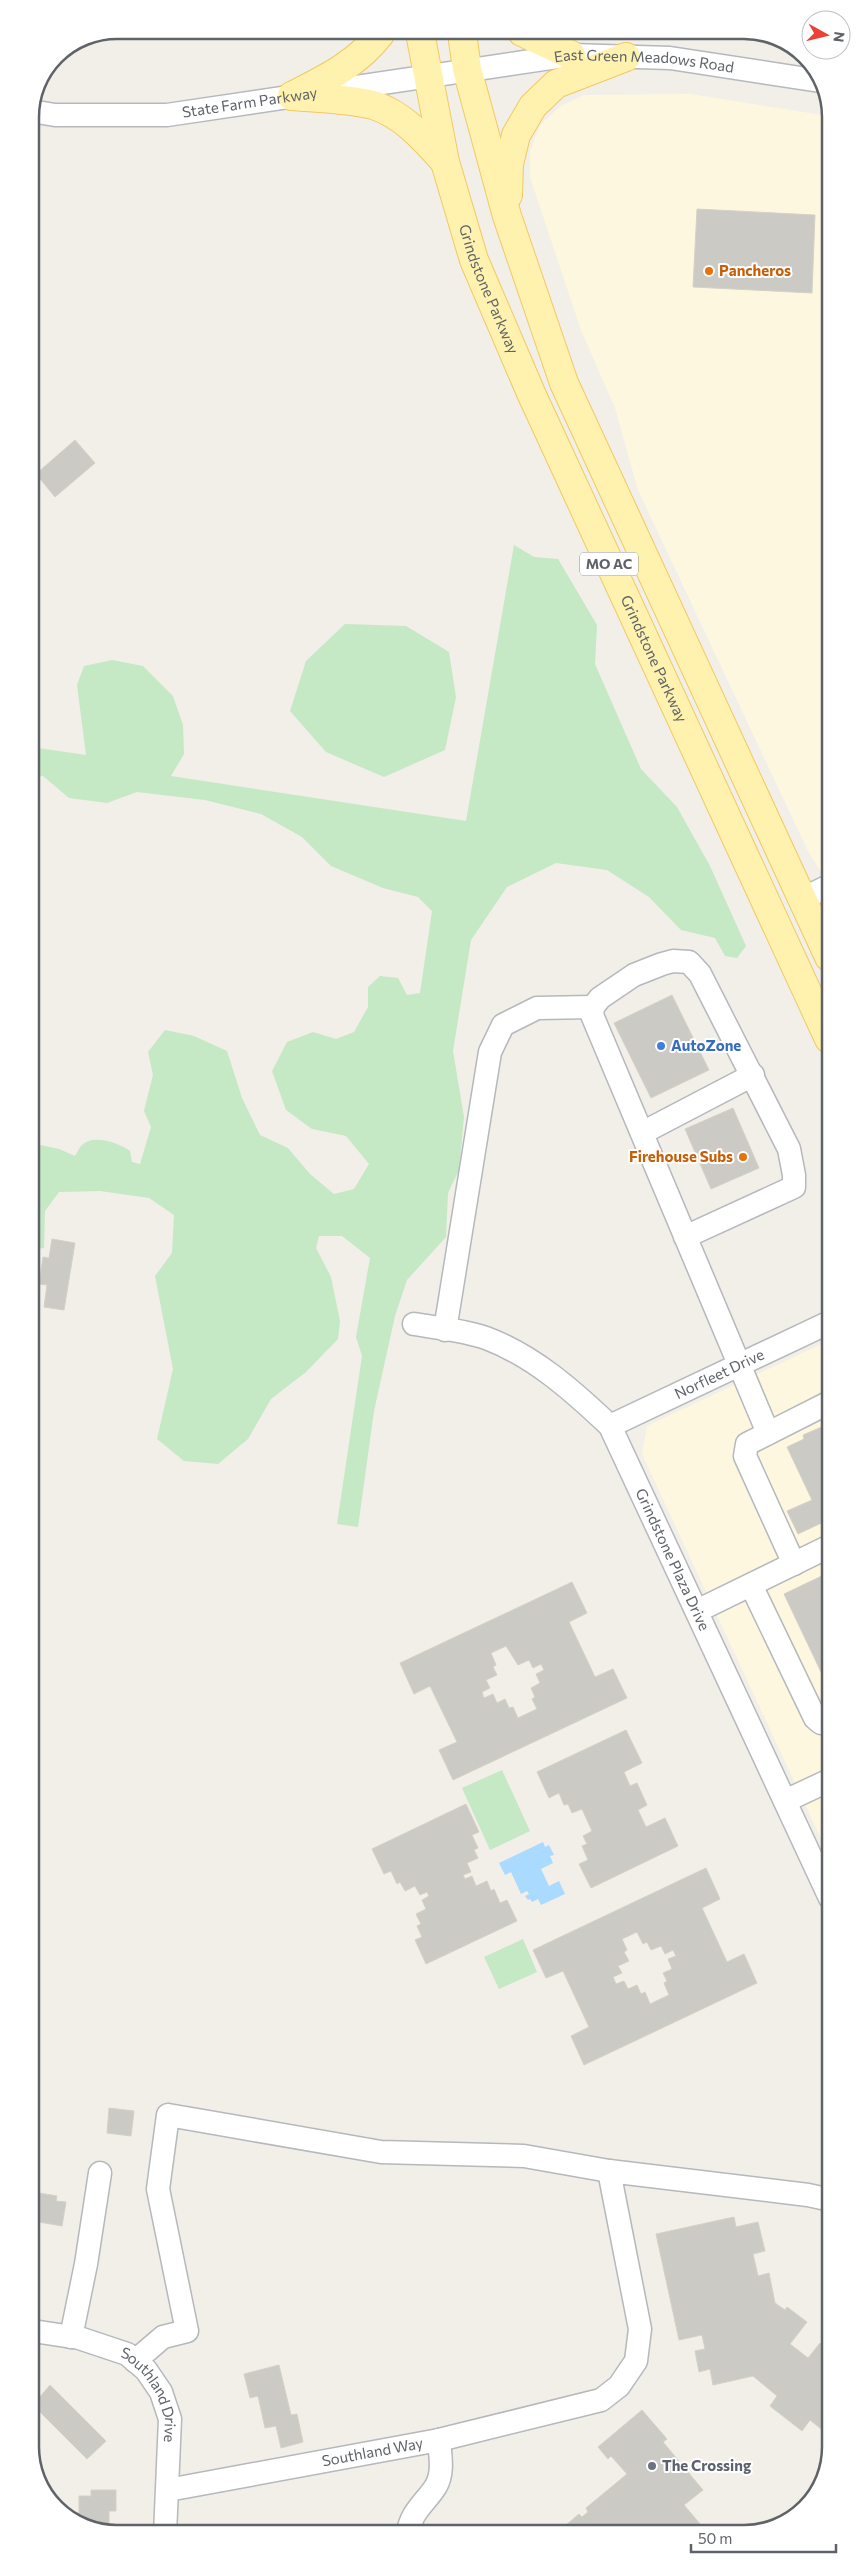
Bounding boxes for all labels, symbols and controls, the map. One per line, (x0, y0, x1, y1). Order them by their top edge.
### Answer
north arrow (801, 10, 851, 60)
text: N (830, 30, 849, 43)
street label: East Green Meadows Road (553, 45, 735, 76)
street label: State Farm Parkway (181, 83, 319, 121)
street label: Grindstone Parkway (456, 222, 523, 357)
place label: Pancheros (719, 261, 791, 279)
marker: Pancheros (703, 265, 715, 277)
road number: MO AC (580, 552, 638, 576)
street label: Grindstone Parkway (617, 592, 692, 725)
place label: AutoZone (671, 1036, 741, 1054)
marker: AutoZone (655, 1040, 667, 1052)
place label: Firehouse Subs (629, 1147, 733, 1165)
marker: Firehouse Subs (737, 1151, 749, 1163)
street label: Norfleet Drive (671, 1344, 767, 1402)
street label: Grindstone Plaza Drive (632, 1485, 714, 1633)
street label: Southland Drive (119, 2343, 180, 2443)
street label: Southland Way (320, 2433, 425, 2469)
place label: The Crossing (662, 2456, 751, 2474)
marker: The Crossing (646, 2460, 658, 2472)
scale bar (691, 2522, 836, 2554)
text: 50 m (698, 2529, 732, 2547)

